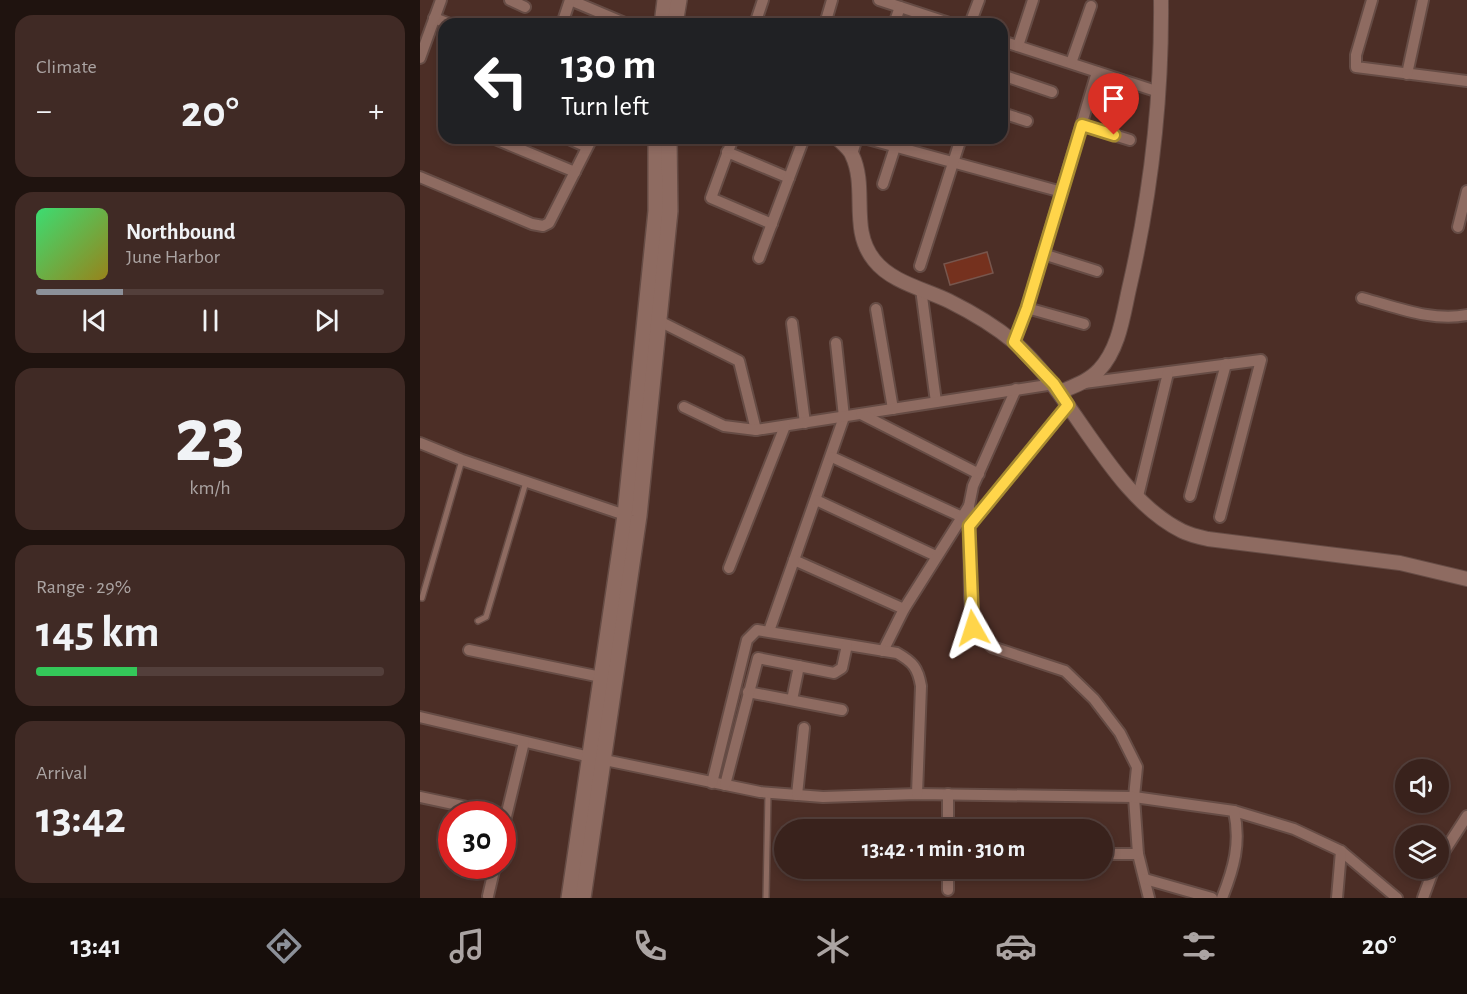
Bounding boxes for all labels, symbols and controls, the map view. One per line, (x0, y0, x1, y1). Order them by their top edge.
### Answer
icon: left (462, 42, 540, 120)
text: 130 m (561, 44, 656, 86)
text: Climate (36, 57, 97, 77)
pin (1088, 73, 1139, 135)
icon: arrive (1097, 82, 1130, 115)
text: 20° (181, 90, 239, 135)
text: Turn left (561, 93, 649, 120)
text: − (36, 95, 52, 128)
text: + (368, 95, 384, 128)
text: Northbound (126, 221, 235, 243)
text: June Harbor (126, 247, 220, 267)
icon: previous (78, 304, 111, 337)
icon: pause (194, 304, 227, 337)
icon: next (310, 304, 343, 337)
text: 23 (175, 398, 245, 476)
text: km/h (189, 478, 231, 498)
text: Range · 29% (36, 577, 131, 597)
position arrow (941, 596, 1005, 660)
text: 145 km (36, 610, 160, 655)
map controls (1395, 759, 1449, 879)
button: sound (1395, 759, 1449, 813)
text: Arrival (36, 763, 87, 783)
text: 13:42 (36, 796, 126, 841)
speed limit sign: 30 (438, 801, 516, 879)
button: layers (1395, 825, 1449, 879)
text: 13:42 · 1 min · 310 m (862, 838, 1025, 860)
icon: directions (263, 925, 305, 967)
icon: music (446, 925, 488, 967)
icon: phone (629, 925, 671, 967)
icon: climate (812, 925, 854, 967)
icon: car (995, 925, 1037, 967)
icon: filters (1178, 925, 1220, 967)
text: 13:41 (71, 932, 121, 959)
text: 20° (1362, 932, 1396, 959)

